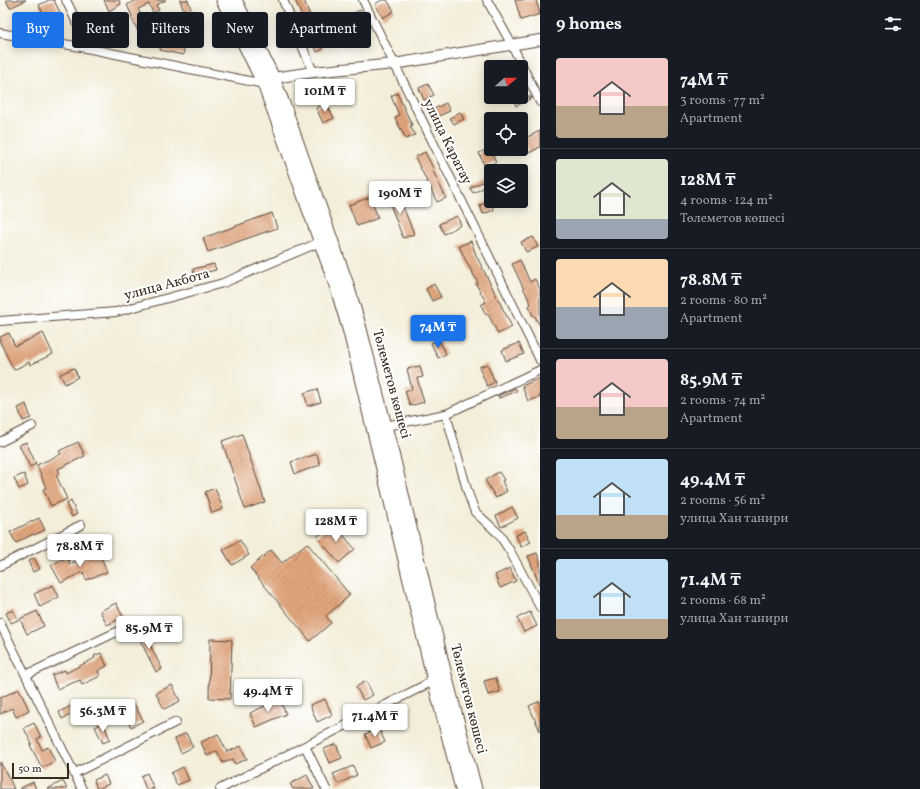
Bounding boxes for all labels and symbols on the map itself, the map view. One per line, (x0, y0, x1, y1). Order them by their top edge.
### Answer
north arrow (484, 60, 528, 104)
pin: 101M ₸ (292, 79, 358, 113)
street label: улица Каратау (418, 96, 476, 188)
pin: 190M ₸ (367, 181, 433, 215)
street label: улица Акбота (122, 264, 212, 306)
pin: 74M ₸ (410, 315, 466, 349)
street label: Төлеметов көшесі (367, 327, 415, 441)
pin: 128M ₸ (303, 509, 369, 543)
pin: 78.8M ₸ (43, 534, 117, 568)
pin: 85.9M ₸ (112, 616, 186, 650)
street label: Төлеметов көшесі (445, 642, 491, 756)
pin: 49.4M ₸ (231, 679, 305, 713)
pin: 56.3M ₸ (66, 699, 140, 733)
pin: 71.4M ₸ (338, 704, 412, 738)
scale bar (12, 761, 69, 780)

